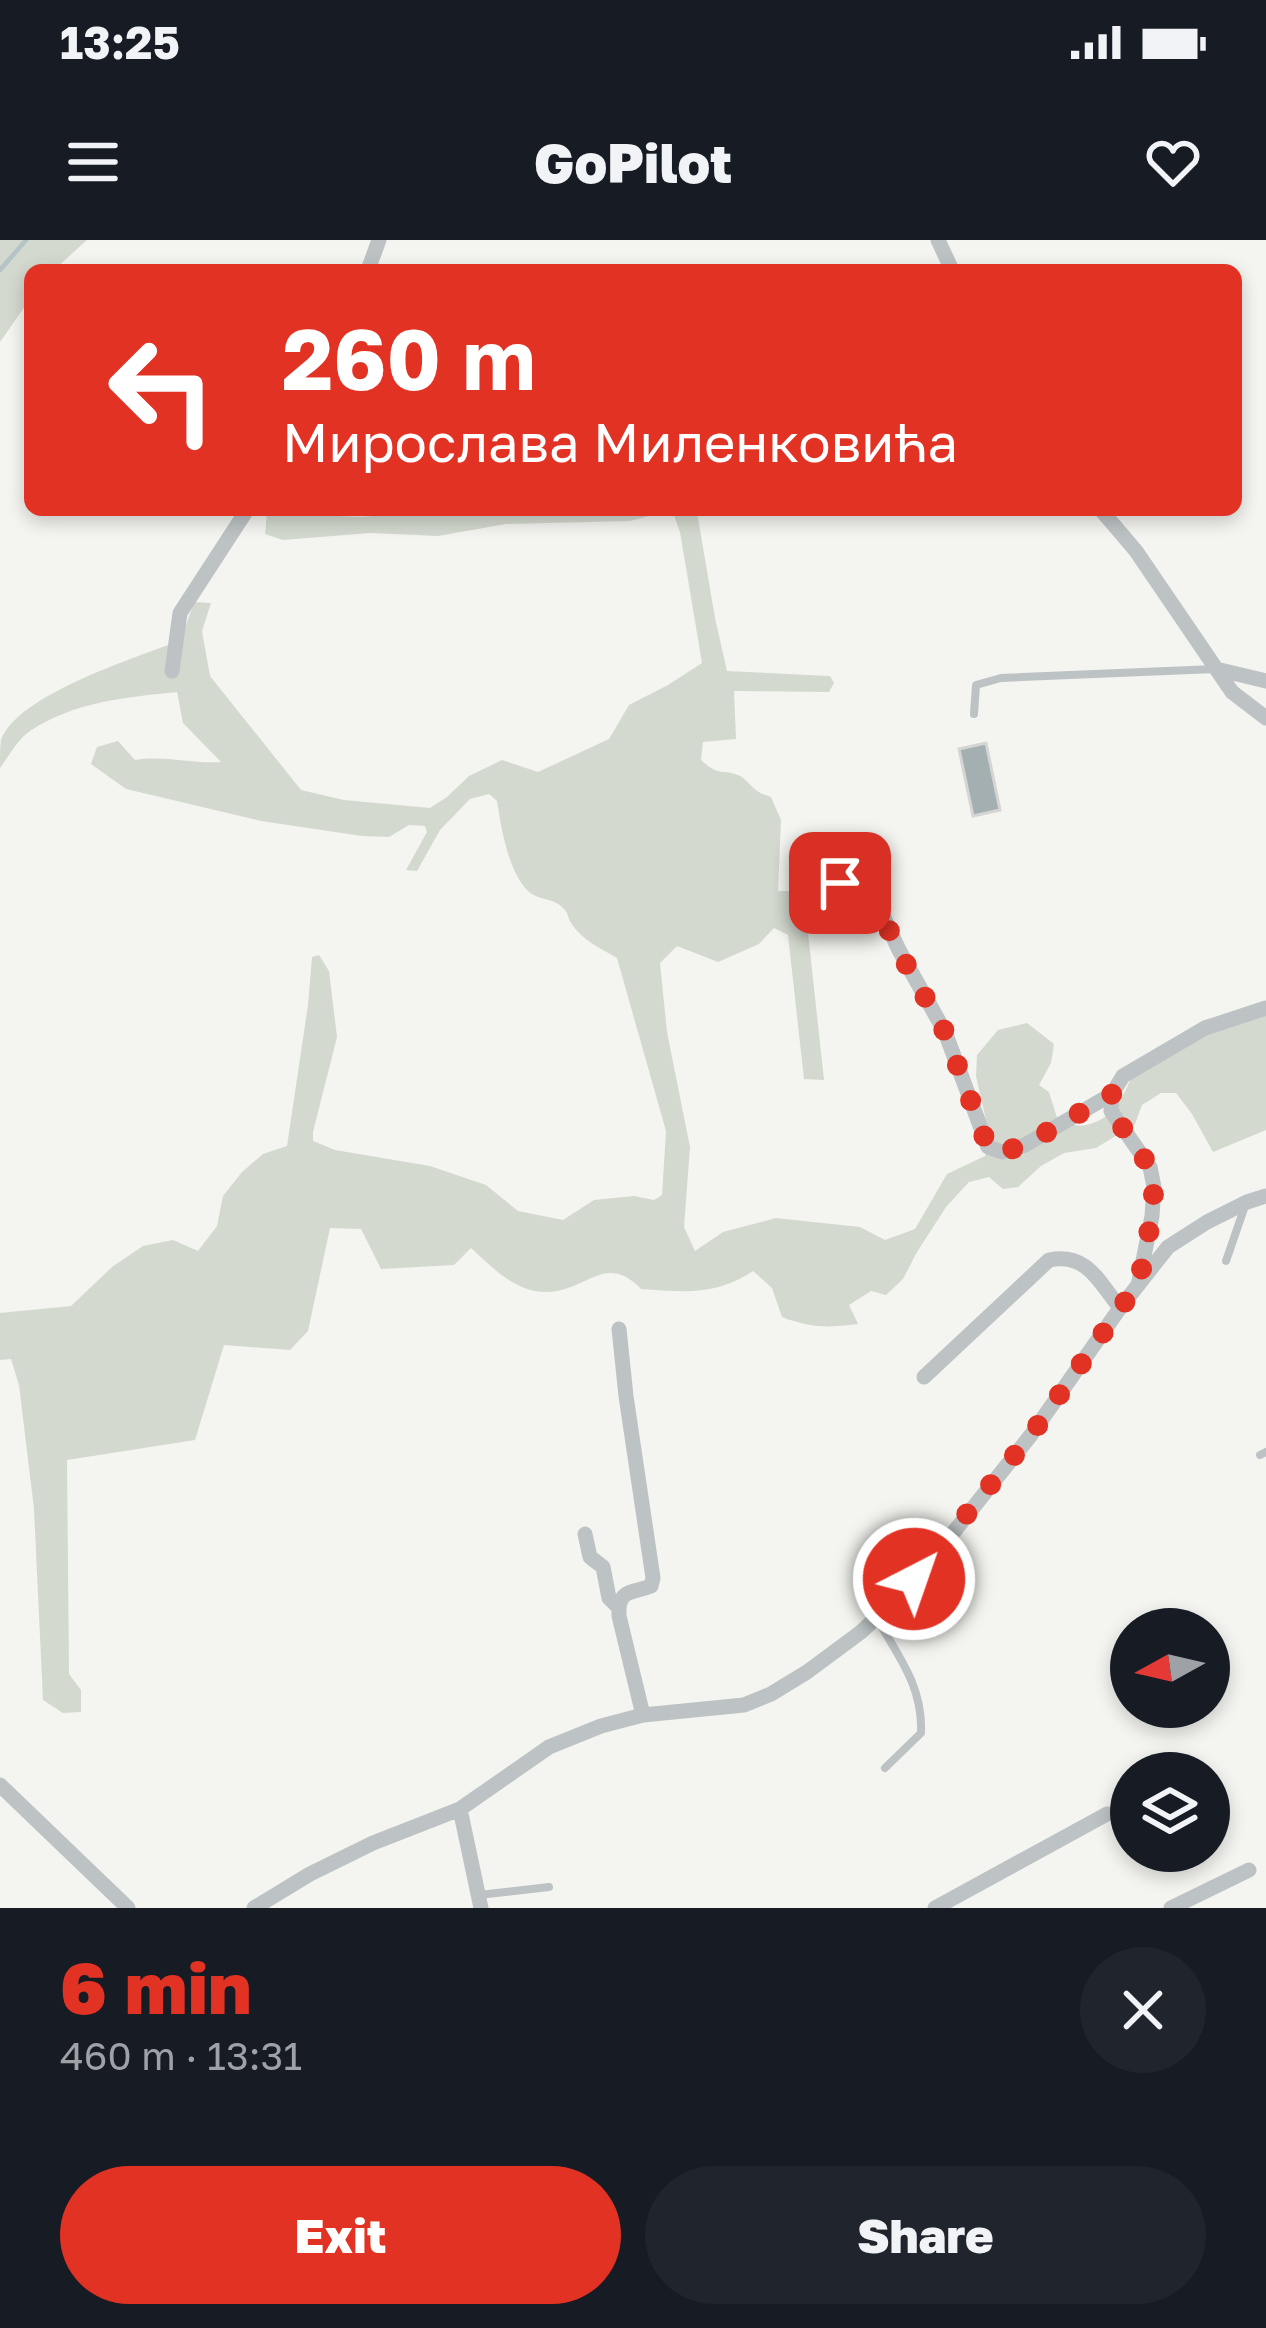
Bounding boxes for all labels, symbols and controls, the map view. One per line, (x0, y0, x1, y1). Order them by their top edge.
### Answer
text: 13:25 (60, 15, 180, 69)
icon: menu (60, 129, 126, 195)
icon: heart (1140, 129, 1206, 195)
text: GoPilot (534, 130, 732, 195)
text: 260 m (282, 308, 536, 408)
icon: left (84, 312, 240, 468)
text: Мирослава Миленковића (282, 409, 958, 474)
pin (789, 832, 891, 934)
icon: arrive (807, 850, 873, 916)
position arrow (851, 1516, 977, 1642)
north arrow (1110, 1608, 1230, 1728)
map controls (1110, 1608, 1230, 1872)
button: layers (1110, 1752, 1230, 1872)
text: 6 min (60, 1943, 252, 2030)
button: close (1080, 1947, 1206, 2073)
text: 460 m · 13:31 (60, 2032, 302, 2079)
button: Exit (60, 2166, 621, 2304)
button: Share (645, 2166, 1206, 2304)

